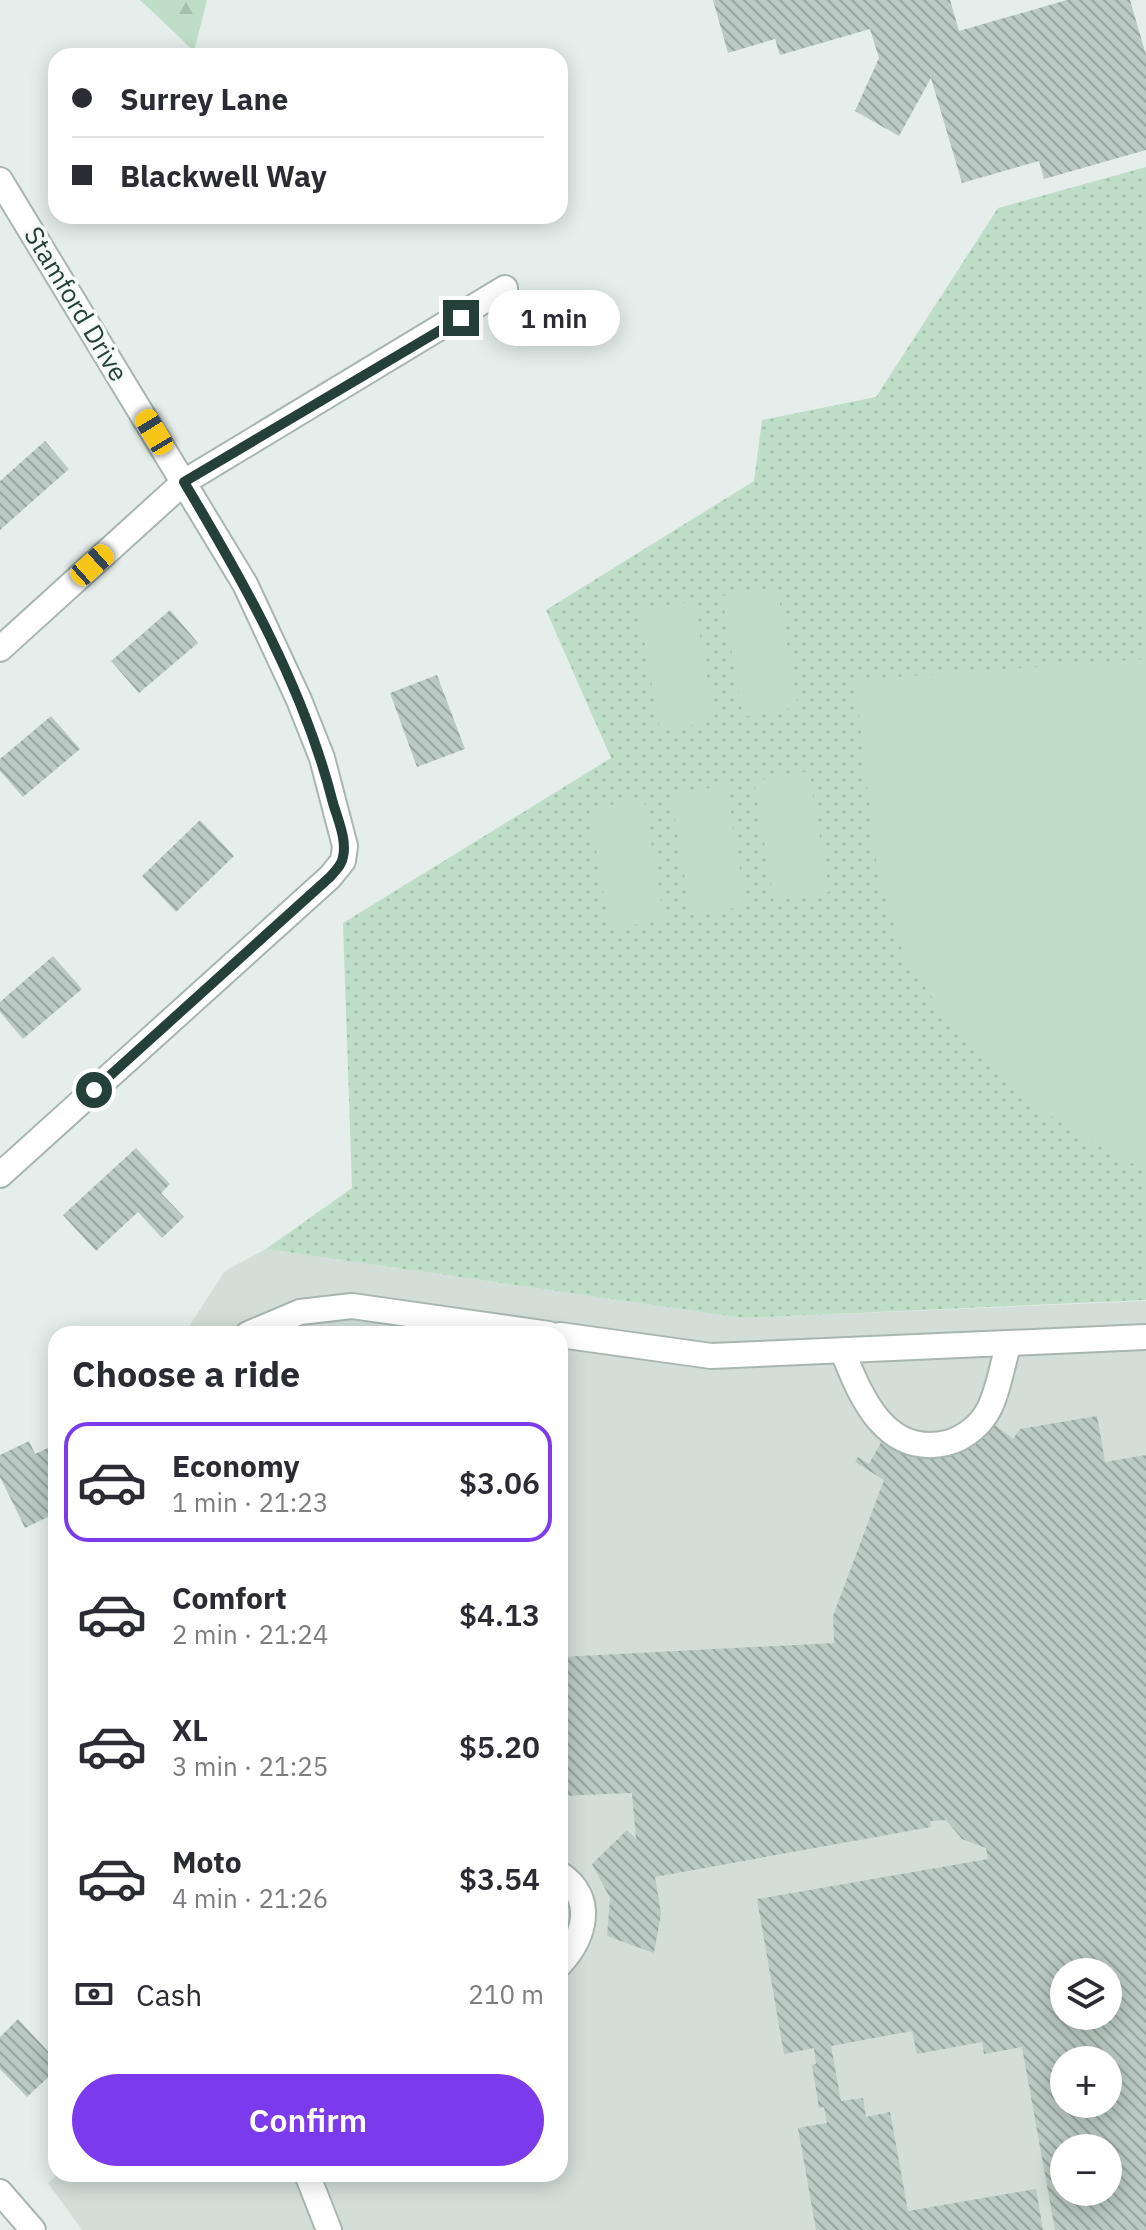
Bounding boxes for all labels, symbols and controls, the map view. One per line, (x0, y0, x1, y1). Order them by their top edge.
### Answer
text: Surrey Lane (120, 79, 288, 118)
text: Blackwell Way (120, 156, 327, 195)
street label: Stamford Drive (17, 220, 136, 387)
callout: 1 min (489, 290, 621, 346)
route end (443, 300, 479, 336)
text: 1 min (520, 301, 588, 335)
car (131, 405, 177, 459)
car (66, 540, 118, 590)
route start (76, 1072, 112, 1108)
text: Choose a ride (72, 1350, 300, 1397)
icon: car (76, 1446, 148, 1518)
text: Economy (172, 1446, 300, 1485)
text: $3.06 (459, 1463, 540, 1502)
text: 1 min · 21:23 (172, 1485, 328, 1519)
icon: car (76, 1578, 148, 1650)
text: Comfort (172, 1578, 287, 1617)
text: $4.13 (459, 1595, 540, 1634)
text: 2 min · 21:24 (172, 1617, 328, 1651)
icon: car (76, 1710, 148, 1782)
text: XL (172, 1710, 208, 1749)
text: $5.20 (459, 1727, 540, 1766)
text: 3 min · 21:25 (172, 1749, 328, 1783)
icon: car (76, 1842, 148, 1914)
text: Moto (172, 1842, 242, 1881)
text: $3.54 (459, 1859, 540, 1898)
text: 4 min · 21:26 (172, 1881, 328, 1915)
map controls (1050, 1958, 1122, 2206)
button: layers (1050, 1958, 1122, 2030)
icon: cash (72, 1972, 116, 2016)
text: Cash (136, 1975, 202, 2014)
text: 210 m (468, 1977, 544, 2011)
button: + (1050, 2046, 1122, 2118)
button: Confirm (72, 2074, 544, 2166)
button: − (1050, 2134, 1122, 2206)

